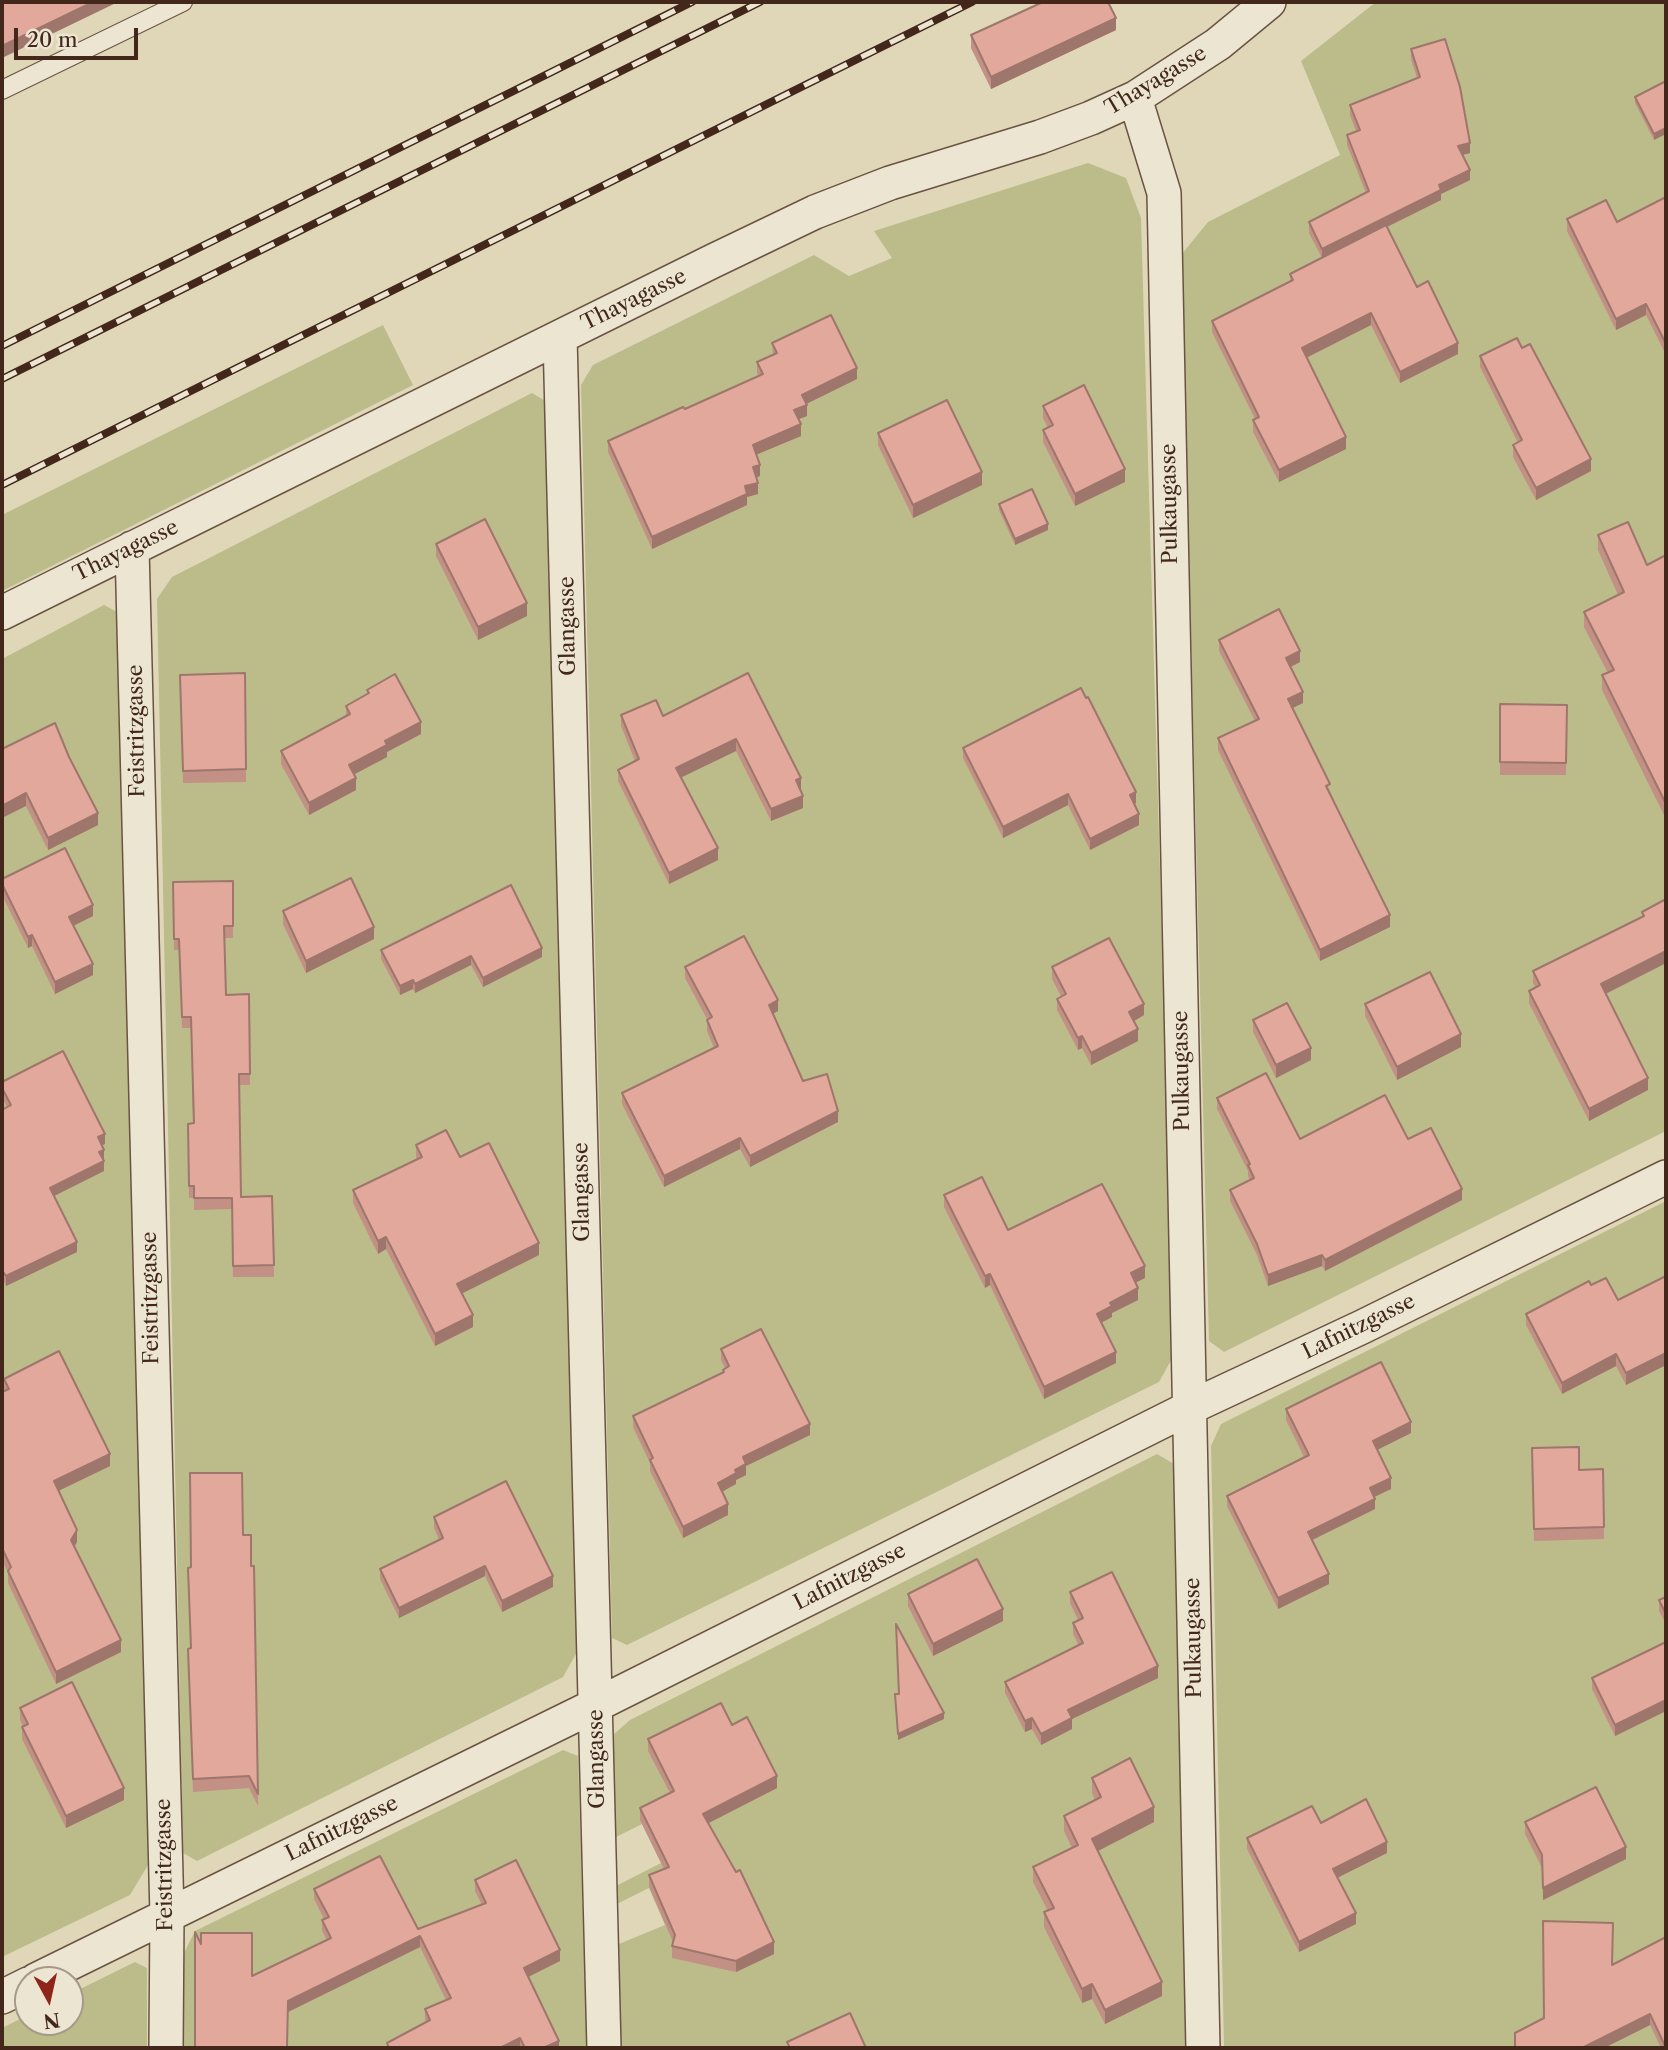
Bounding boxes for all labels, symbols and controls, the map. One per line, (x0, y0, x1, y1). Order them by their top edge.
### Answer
scale bar (18, 14, 142, 58)
text: 20 m (27, 27, 78, 52)
street label: Thayagasse (1101, 41, 1211, 121)
street label: Thayagasse (577, 264, 691, 336)
street label: Pulkaugasse (1156, 443, 1184, 565)
street label: Thayagasse (69, 515, 183, 587)
street label: Glangasse (555, 576, 581, 676)
street label: Feistritzgasse (123, 664, 151, 798)
street label: Pulkaugasse (1168, 1010, 1196, 1132)
street label: Glangasse (569, 1142, 595, 1242)
street label: Feistritzgasse (137, 1231, 165, 1365)
street label: Lafnitzgasse (1299, 1289, 1419, 1365)
street label: Lafnitzgasse (790, 1538, 910, 1616)
street label: Pulkaugasse (1180, 1577, 1208, 1699)
street label: Glangasse (584, 1709, 610, 1809)
street label: Lafnitzgasse (282, 1791, 402, 1867)
street label: Feistritzgasse (151, 1798, 179, 1932)
north arrow (14, 1966, 84, 2036)
text: N (42, 2008, 61, 2033)

